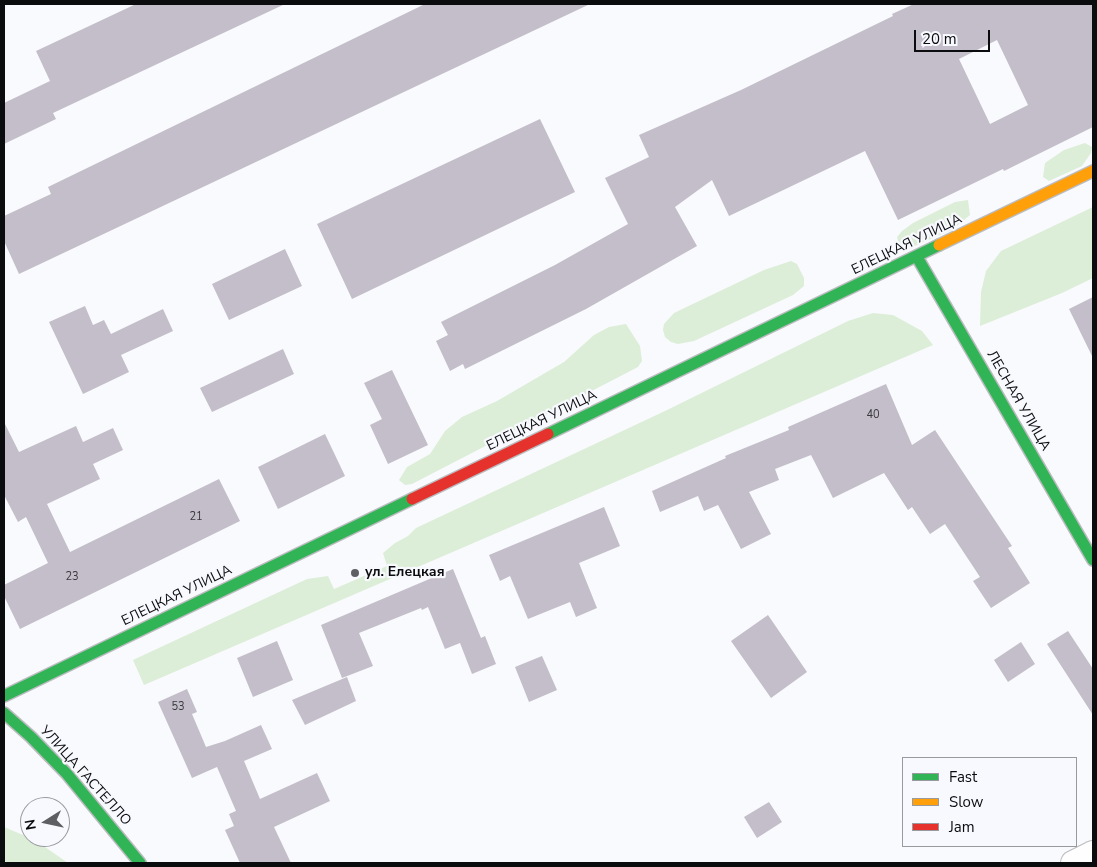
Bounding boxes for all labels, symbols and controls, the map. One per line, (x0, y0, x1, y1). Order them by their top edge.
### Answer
scale bar (917, 20, 993, 52)
text: 20 m (922, 29, 957, 49)
street label: ЕЛЕЦКАЯ УЛИЦА (849, 211, 965, 279)
street label: ЛЕСНАЯ УЛИЦА (983, 348, 1053, 454)
street label: ЕЛЕЦКАЯ УЛИЦА (484, 387, 600, 455)
house number: 40 (866, 408, 880, 422)
house number: 21 (189, 510, 203, 524)
street label: ЕЛЕЦКАЯ УЛИЦА (119, 562, 235, 630)
place label: ул. Елецкая (365, 565, 445, 581)
marker: ул. Елецкая (349, 567, 361, 579)
house number: 23 (65, 570, 79, 584)
house number: 53 (171, 700, 185, 714)
street label: УЛИЦА ГАСТЕЛЛО (36, 723, 134, 829)
legend (902, 757, 1077, 847)
text: Fast (949, 767, 977, 787)
text: Slow (949, 792, 983, 812)
north arrow (20, 797, 70, 847)
text: Jam (949, 817, 975, 837)
text: N (20, 818, 41, 831)

